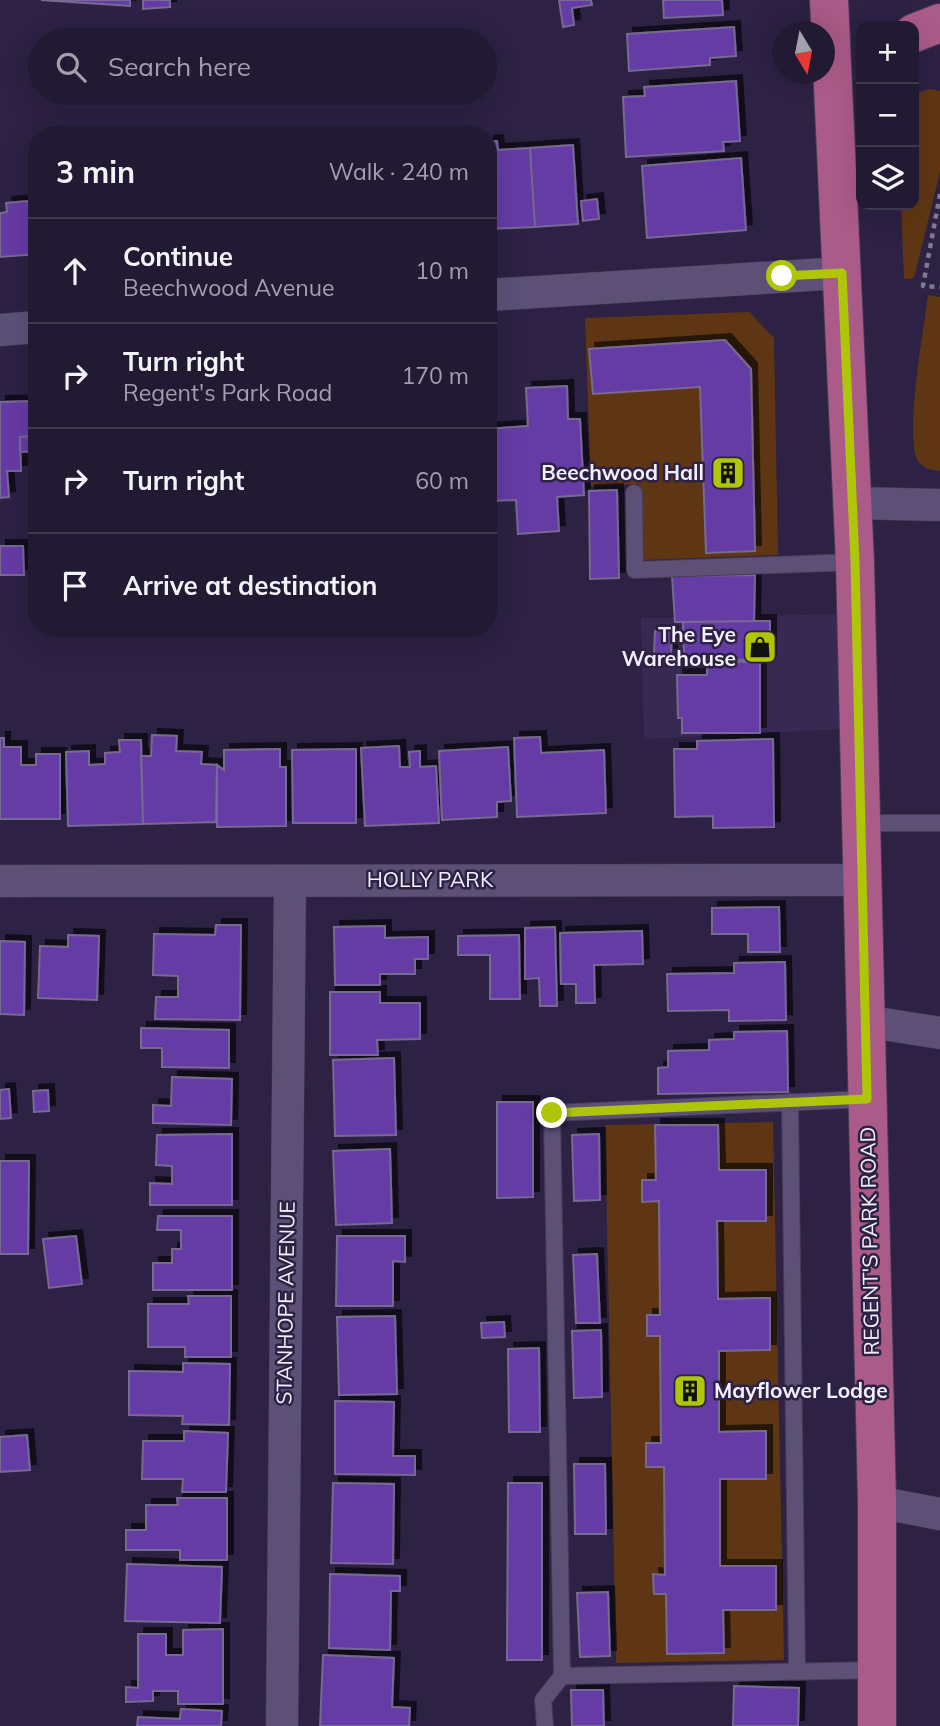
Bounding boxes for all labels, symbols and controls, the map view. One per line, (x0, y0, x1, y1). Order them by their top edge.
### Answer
north arrow (772, 21, 835, 84)
map controls (856, 21, 919, 210)
button: + (856, 21, 919, 84)
search box (28, 28, 497, 105)
icon: search (52, 48, 90, 86)
text: Search here (108, 50, 251, 83)
button: − (856, 84, 919, 147)
button: layers (856, 147, 919, 210)
text: 3 min (56, 153, 135, 191)
text: Walk · 240 m (329, 157, 469, 186)
text: Continue (123, 240, 233, 273)
icon: ahead (56, 252, 94, 290)
text: 10 m (415, 256, 469, 285)
route start (766, 260, 797, 291)
text: Beechwood Avenue (123, 273, 334, 302)
text: Turn right (123, 345, 244, 378)
icon: right (56, 357, 94, 395)
text: 170 m (401, 361, 469, 390)
text: Regent's Park Road (123, 378, 332, 407)
building icon: Beechwood Hall (709, 454, 747, 492)
place label: Beechwood Hall (541, 459, 704, 485)
icon: right (56, 462, 94, 500)
text: Turn right (123, 464, 244, 497)
text: 60 m (415, 466, 469, 495)
icon: arrive (56, 567, 94, 605)
text: Arrive at destination (123, 569, 378, 602)
place label: The Eye Warehouse (621, 621, 736, 671)
shop icon: The Eye Warehouse (741, 628, 779, 666)
street label: HOLLY PARK (367, 866, 494, 892)
route end (536, 1097, 567, 1128)
street label: REGENT'S PARK ROAD (854, 1127, 884, 1355)
street label: STANHOPE AVENUE (270, 1201, 300, 1405)
building icon: Mayflower Lodge (671, 1372, 709, 1410)
place label: Mayflower Lodge (714, 1377, 888, 1403)

